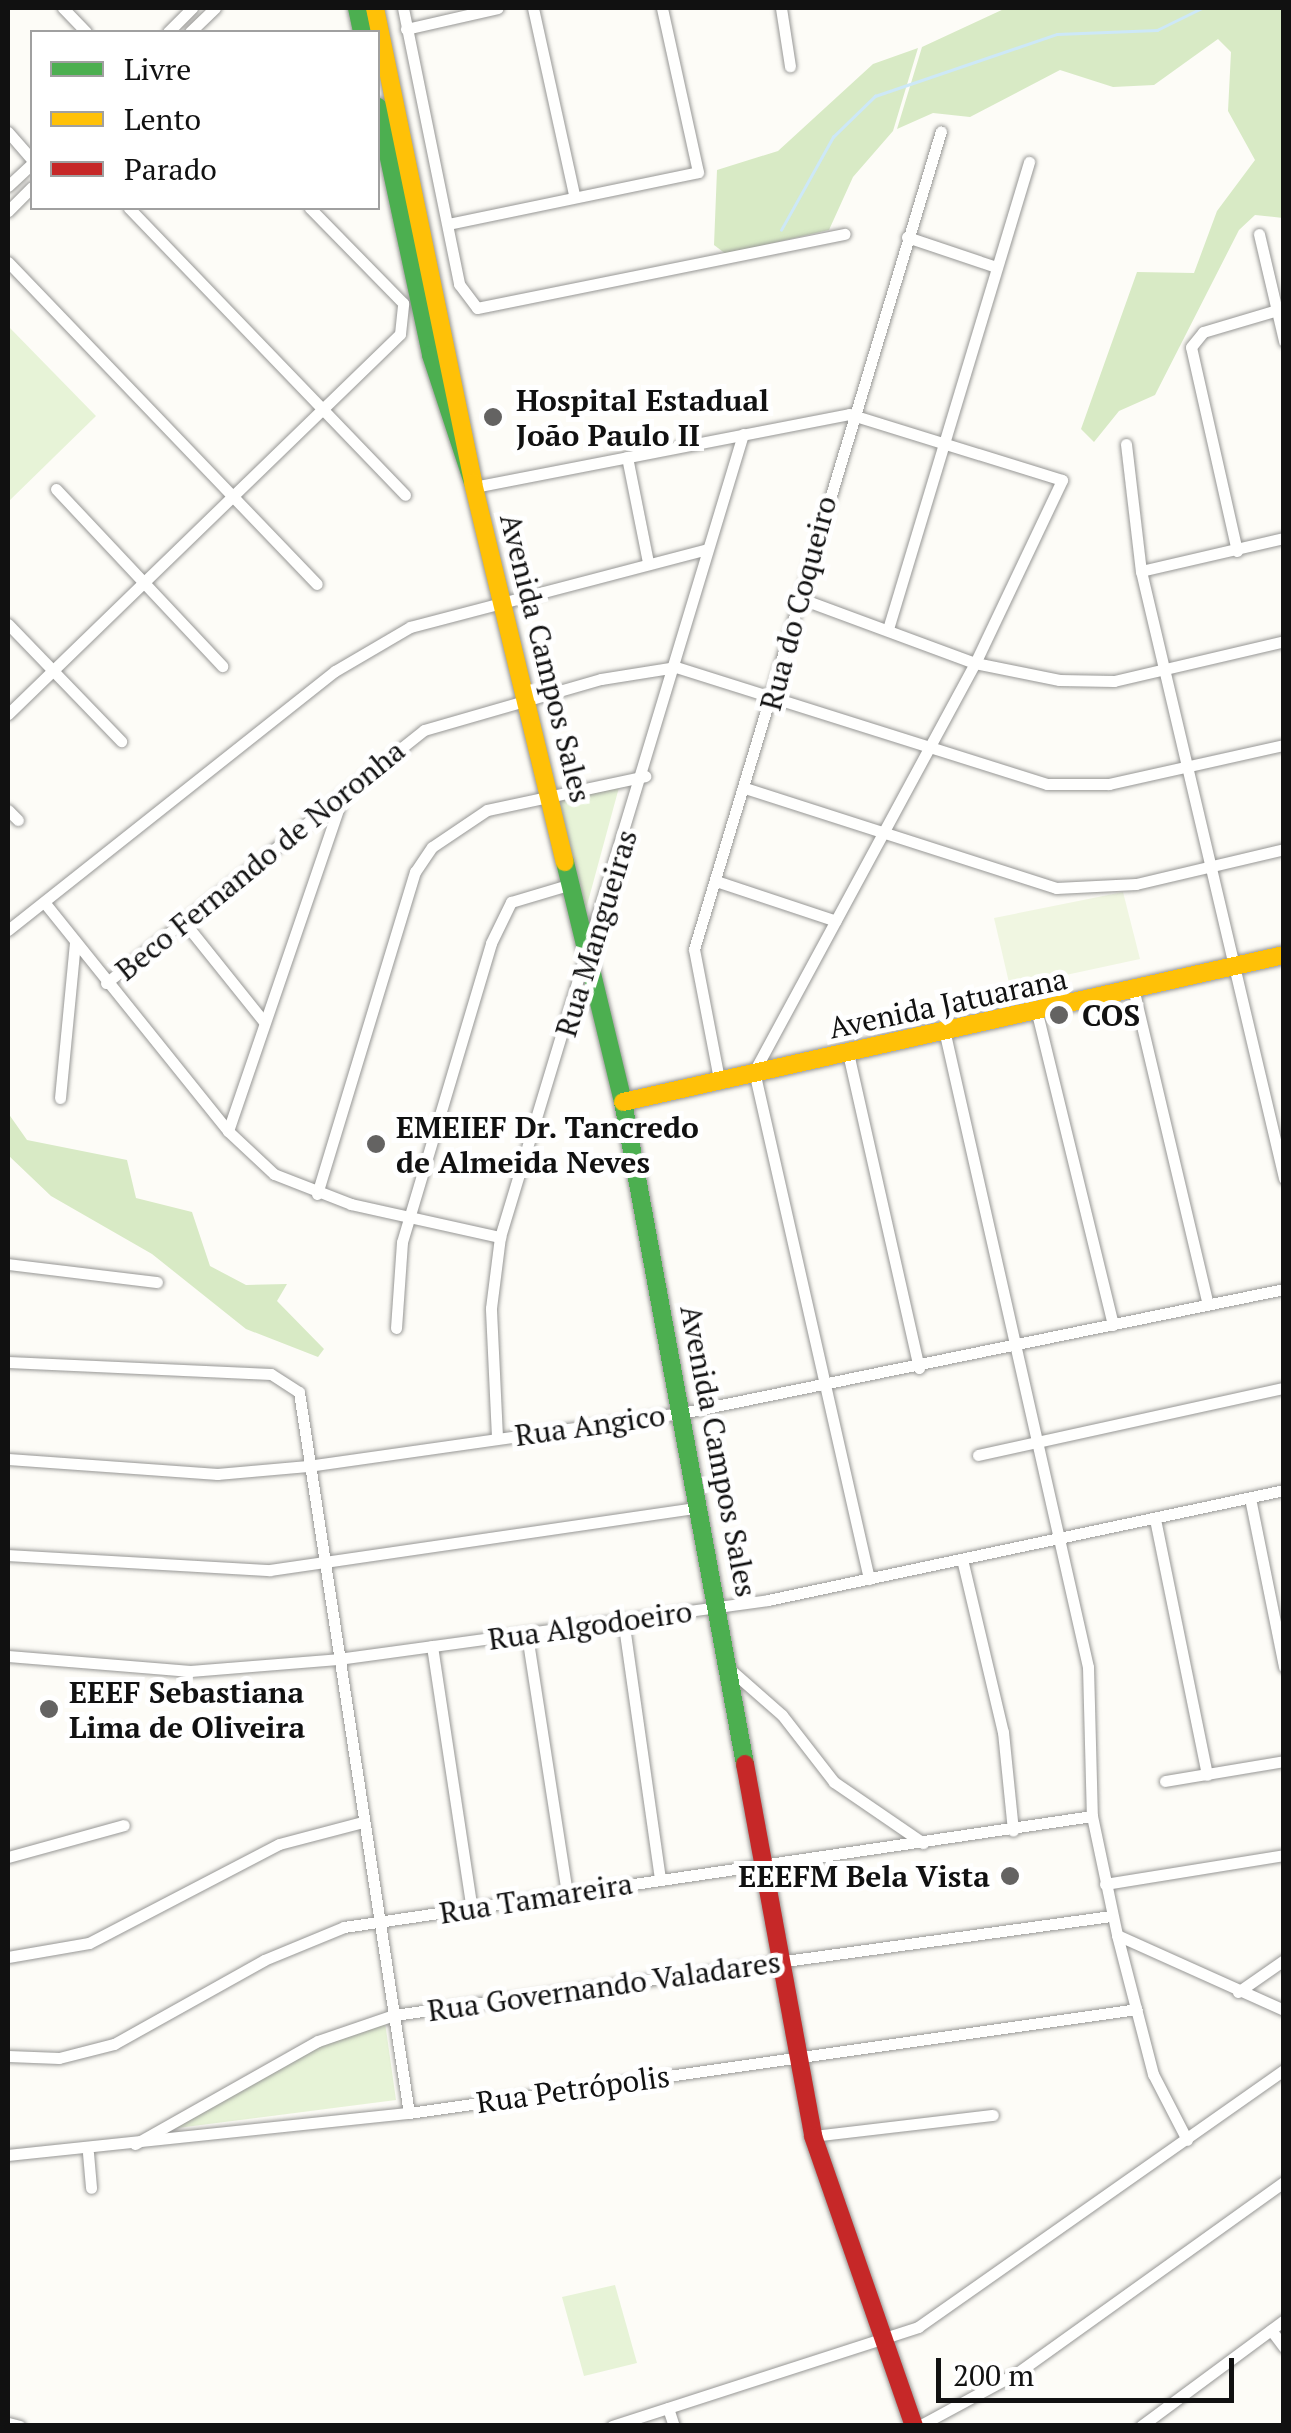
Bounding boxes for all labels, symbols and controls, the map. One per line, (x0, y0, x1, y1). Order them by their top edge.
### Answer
legend (30, 30, 380, 210)
text: Livre (124, 49, 191, 89)
text: Lento (124, 99, 201, 139)
text: Parado (124, 149, 217, 189)
place label: Hospital Estadual João Paulo II (516, 382, 769, 452)
marker: Hospital Estadual João Paulo II (480, 404, 506, 430)
street label: Rua do Coqueiro (752, 492, 844, 714)
street label: Avenida Campos Sales (493, 510, 599, 806)
street label: Beco Fernando de Noronha (108, 732, 412, 988)
street label: Rua Mangueiras (547, 825, 645, 1041)
street label: Avenida Jatuarana (826, 960, 1070, 1046)
place label: COS (1082, 997, 1140, 1033)
marker: COS (1046, 1002, 1072, 1028)
place label: EMEIEF Dr. Tancredo de Almeida Neves (396, 1109, 700, 1180)
marker: EMEIEF Dr. Tancredo de Almeida Neves (365, 1133, 387, 1155)
street label: Avenida Campos Sales (673, 1302, 765, 1600)
street label: Rua Angico (512, 1397, 668, 1453)
street label: Rua Algodoeiro (485, 1593, 695, 1657)
place label: EEEF Sebastiana Lima de Oliveira (69, 1674, 305, 1744)
marker: EEEF Sebastiana Lima de Oliveira (38, 1698, 60, 1720)
place label: EEEFM Bela Vista (738, 1858, 990, 1894)
street label: Rua Tamareira (437, 1865, 635, 1931)
marker: EEEFM Bela Vista (999, 1865, 1021, 1887)
street label: Rua Governando Valadares (425, 1943, 783, 2029)
street label: Rua Petrópolis (474, 2058, 672, 2120)
scale bar (941, 2338, 1238, 2400)
text: 200 m (953, 2355, 1034, 2395)

